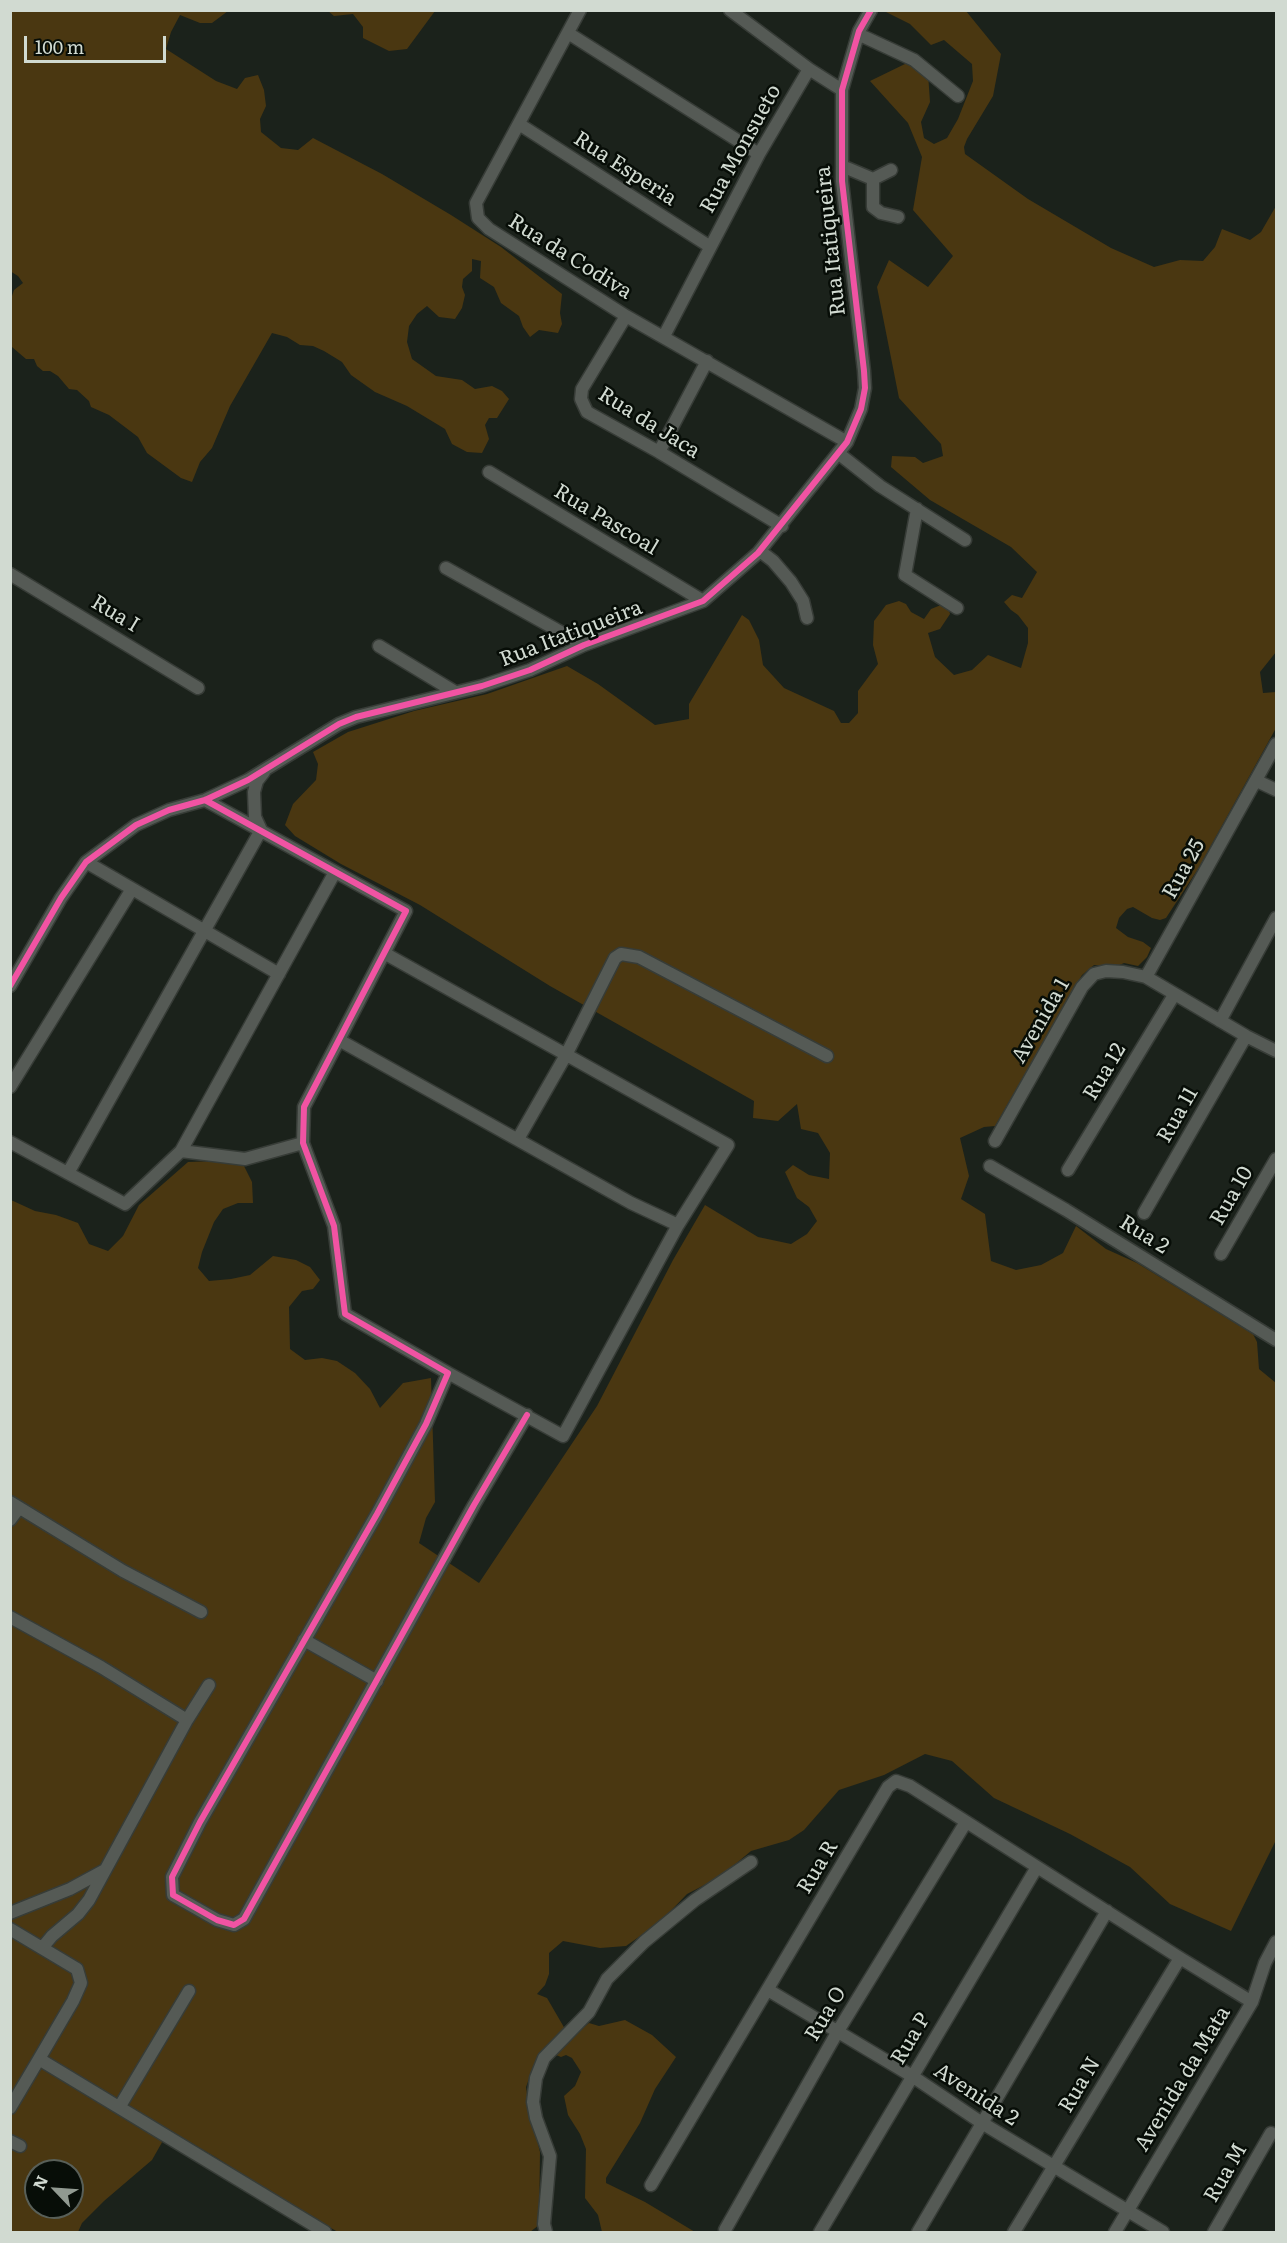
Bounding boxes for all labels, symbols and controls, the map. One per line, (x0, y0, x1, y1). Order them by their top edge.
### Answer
scale bar (27, 24, 170, 62)
text: 100 m (35, 33, 84, 60)
street label: Rua Monsueto (695, 80, 787, 218)
street label: Rua Esperia (569, 126, 681, 212)
street label: Rua Itatiqueira (811, 165, 851, 317)
street label: Rua da Codiva (503, 209, 637, 305)
street label: Rua da Jaca (593, 382, 705, 464)
street label: Rua Pascoal (549, 479, 663, 561)
street label: Rua I (86, 590, 144, 638)
street label: Rua Itatiqueira (496, 595, 646, 673)
street label: Rua 25 (1157, 835, 1211, 903)
street label: Avenida 1 (1007, 974, 1075, 1068)
street label: Rua 12 (1078, 1039, 1132, 1105)
street label: Rua 11 (1152, 1083, 1204, 1147)
street label: Rua 10 (1205, 1162, 1259, 1230)
street label: Rua 2 (1115, 1210, 1173, 1260)
street label: Rua R (792, 1836, 844, 1898)
street label: Rua O (800, 1982, 852, 2046)
street label: Avenida da Mata (1130, 2002, 1236, 2156)
street label: Rua P (886, 2009, 936, 2069)
street label: Rua N (1054, 2053, 1106, 2117)
street label: Avenida 2 (929, 2058, 1023, 2132)
street label: Rua M (1199, 2139, 1253, 2207)
north arrow (24, 2159, 84, 2219)
text: N (26, 2171, 53, 2193)

